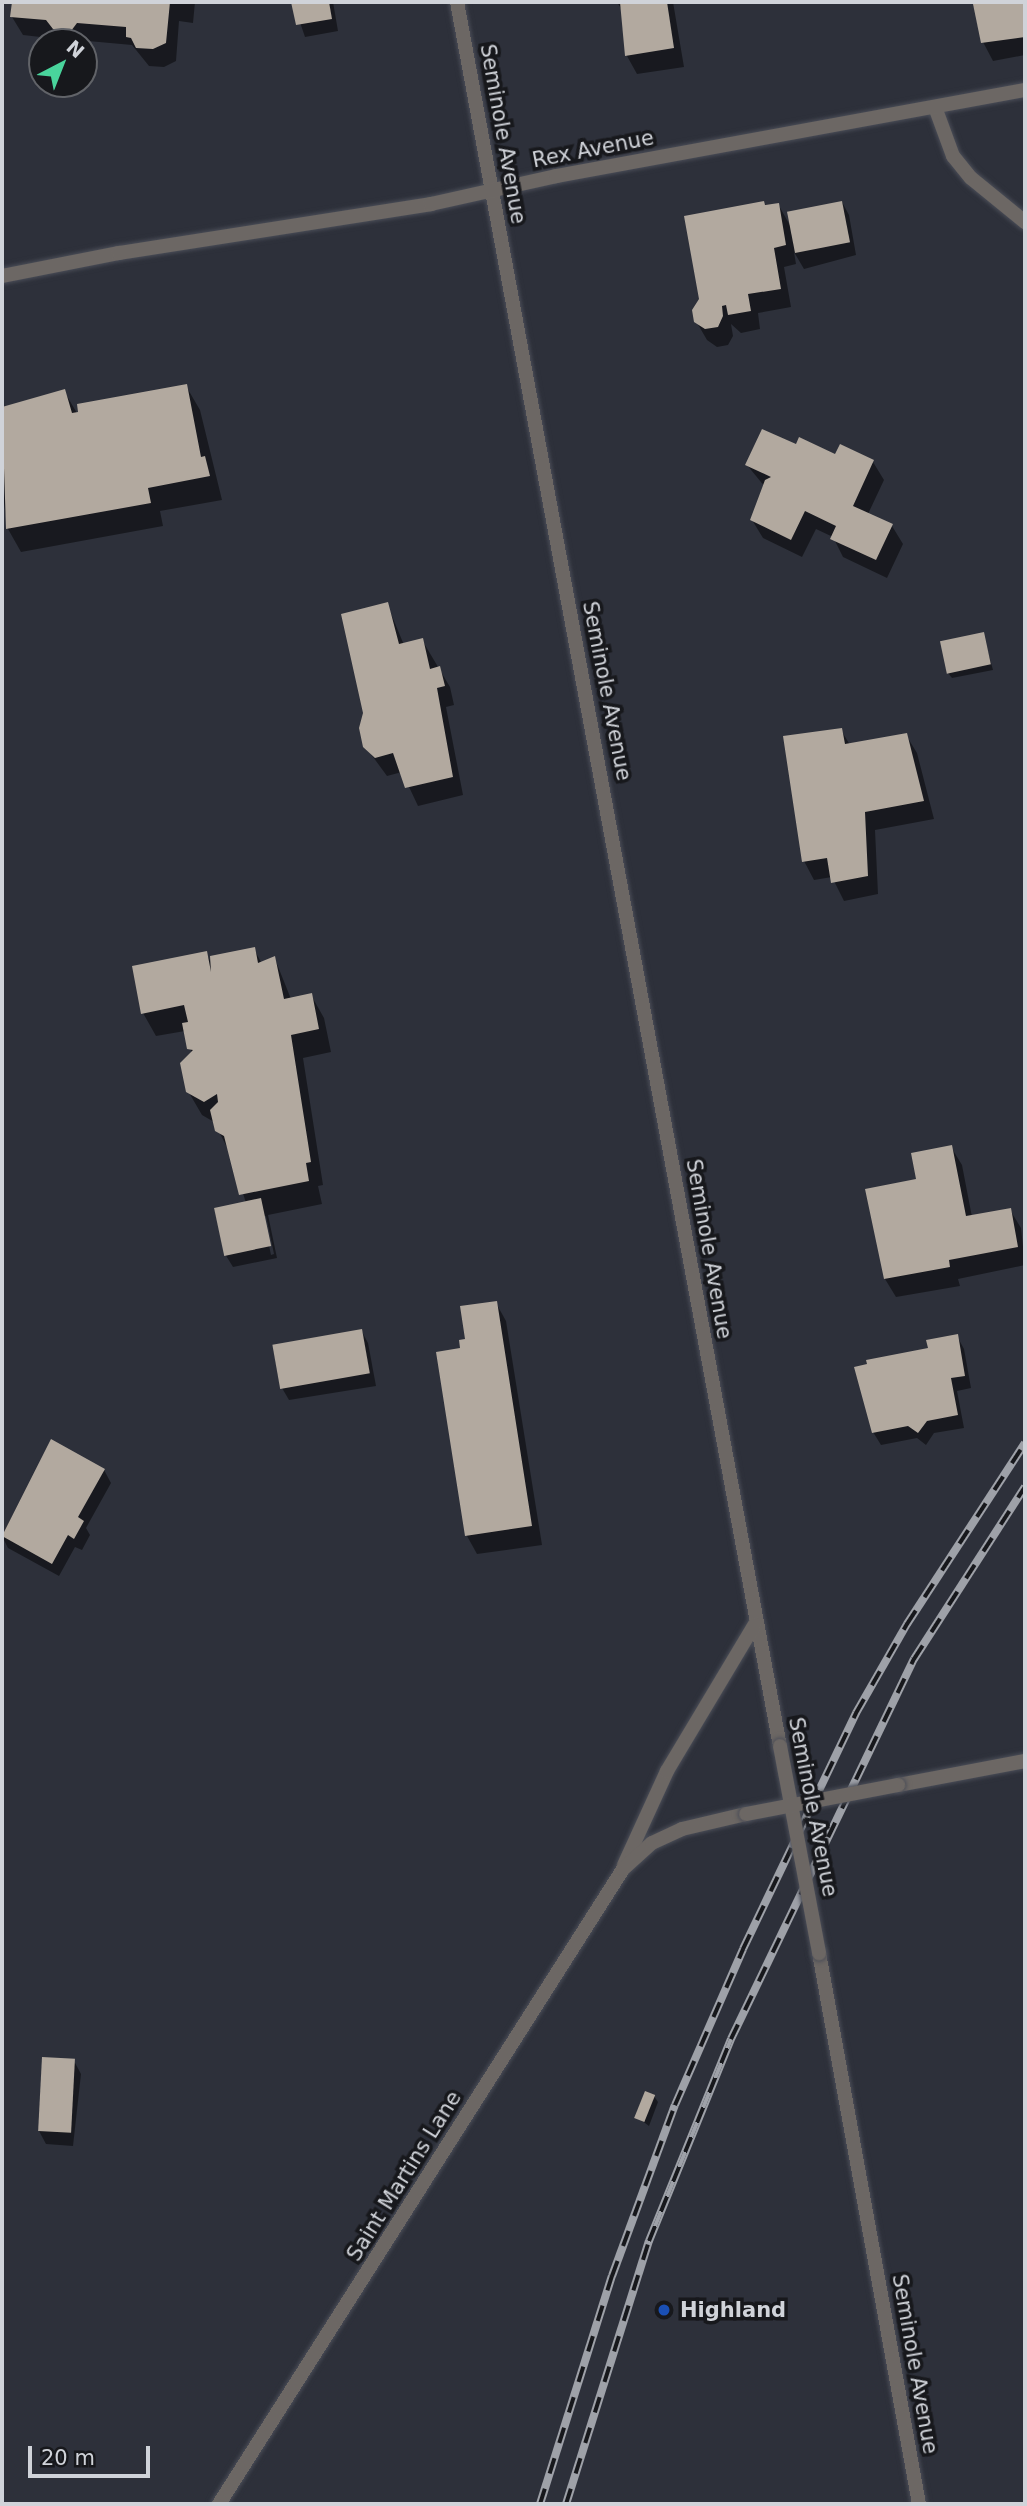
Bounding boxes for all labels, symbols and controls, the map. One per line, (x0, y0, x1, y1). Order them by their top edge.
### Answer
north arrow (28, 28, 98, 98)
text: N (62, 35, 89, 62)
street label: Seminole Avenue (475, 42, 531, 226)
street label: Rex Avenue (530, 125, 656, 173)
street label: Seminole Avenue (577, 599, 637, 783)
street label: Seminole Avenue (681, 1157, 737, 1341)
street label: Seminole Avenue (783, 1715, 843, 1899)
street label: Saint Martins Lane (341, 2086, 467, 2266)
street label: Seminole Avenue (887, 2272, 943, 2456)
place label: Highland (680, 2297, 786, 2323)
marker: Highland (654, 2300, 674, 2320)
scale bar (32, 2432, 154, 2476)
text: 20 m (41, 2446, 95, 2470)

